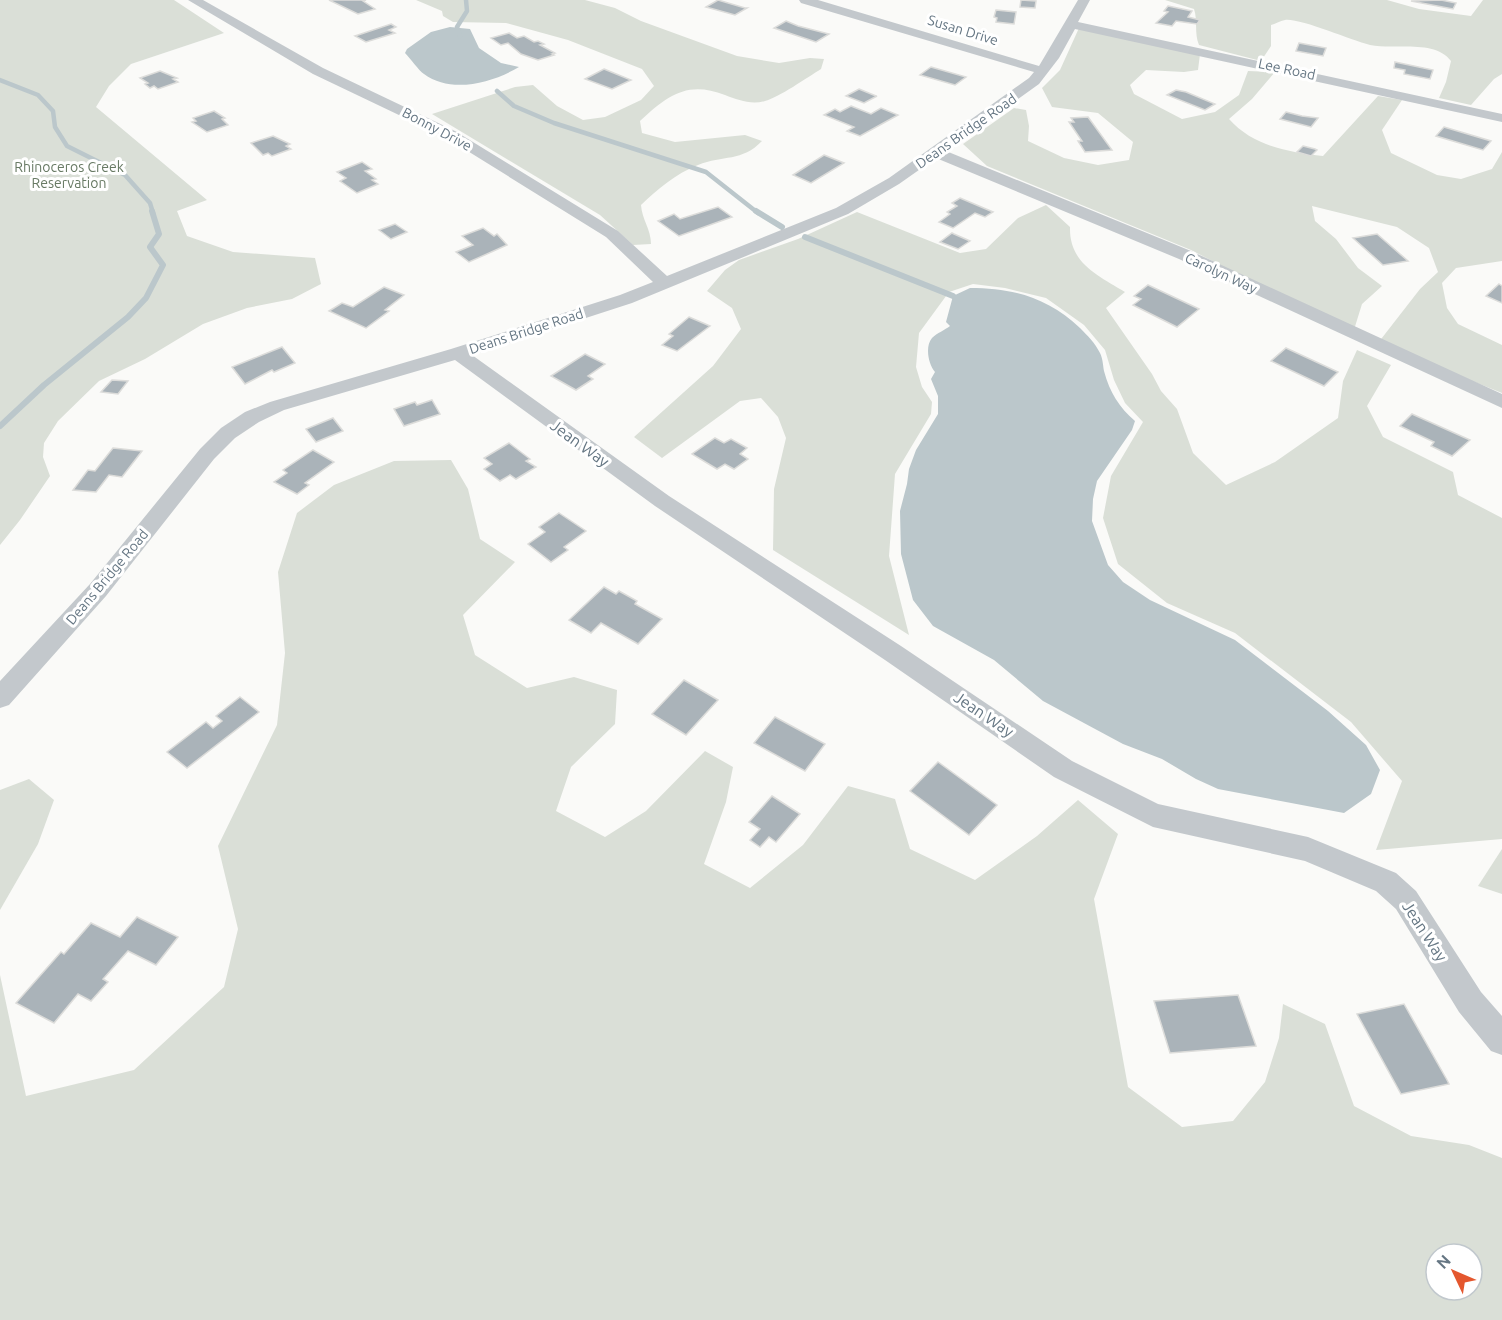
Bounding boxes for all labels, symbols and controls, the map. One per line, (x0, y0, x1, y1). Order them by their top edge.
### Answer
street label: Susan Drive (926, 12, 1000, 48)
street label: Lee Road (1257, 55, 1317, 83)
street label: Deans Bridge Road (913, 90, 1019, 172)
street label: Bonny Drive (400, 104, 474, 154)
park label: Rhinoceros Creek Reservation (14, 159, 124, 191)
street label: Carolyn Way (1183, 249, 1260, 297)
street label: Deans Bridge Road (467, 305, 585, 357)
street label: Jean Way (547, 416, 613, 470)
street label: Deans Bridge Road (63, 526, 151, 628)
street label: Jean Way (951, 687, 1018, 741)
street label: Jean Way (1399, 898, 1451, 965)
north arrow (1424, 1242, 1484, 1302)
text: N (1433, 1251, 1454, 1272)

